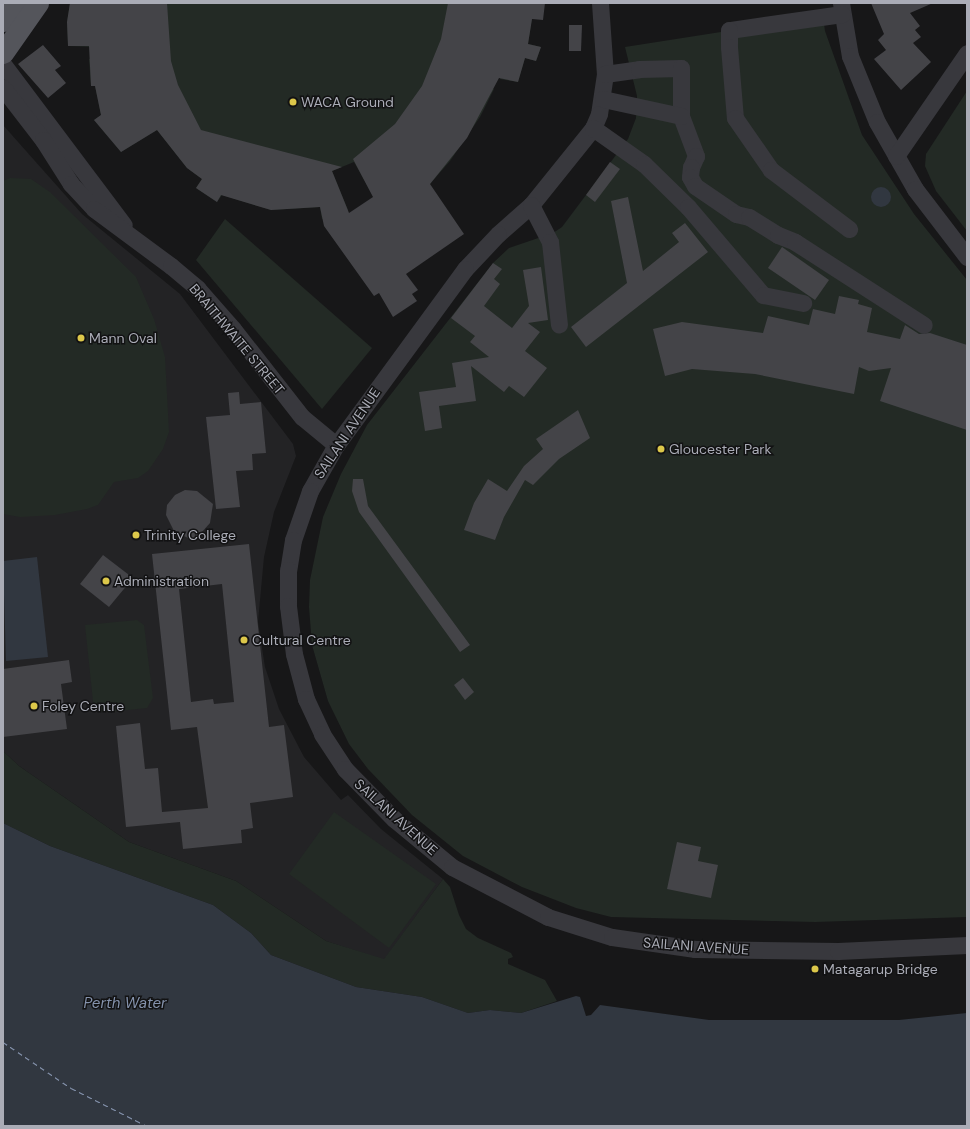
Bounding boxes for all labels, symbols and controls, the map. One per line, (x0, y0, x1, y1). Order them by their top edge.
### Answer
place label: WACA Ground (301, 94, 394, 110)
marker: WACA Ground (288, 97, 298, 107)
street label: BRAITHWAITE STREET (186, 280, 288, 398)
place label: Mann Oval (89, 330, 157, 346)
marker: Mann Oval (76, 333, 86, 343)
street label: SAILANI AVENUE (310, 384, 384, 482)
place label: Gloucester Park (669, 441, 772, 457)
marker: Gloucester Park (656, 444, 666, 454)
place label: Trinity College (144, 527, 236, 543)
marker: Trinity College (131, 530, 141, 540)
place label: Administration (114, 573, 209, 589)
marker: Administration (101, 576, 111, 586)
place label: Cultural Centre (252, 632, 351, 648)
marker: Cultural Centre (239, 635, 249, 645)
place label: Foley Centre (42, 698, 124, 714)
marker: Foley Centre (29, 701, 39, 711)
street label: SAILANI AVENUE (351, 775, 441, 859)
street label: SAILANI AVENUE (643, 934, 749, 958)
place label: Matagarup Bridge (823, 961, 938, 977)
marker: Matagarup Bridge (810, 964, 820, 974)
water label: Perth Water (83, 995, 167, 1013)

